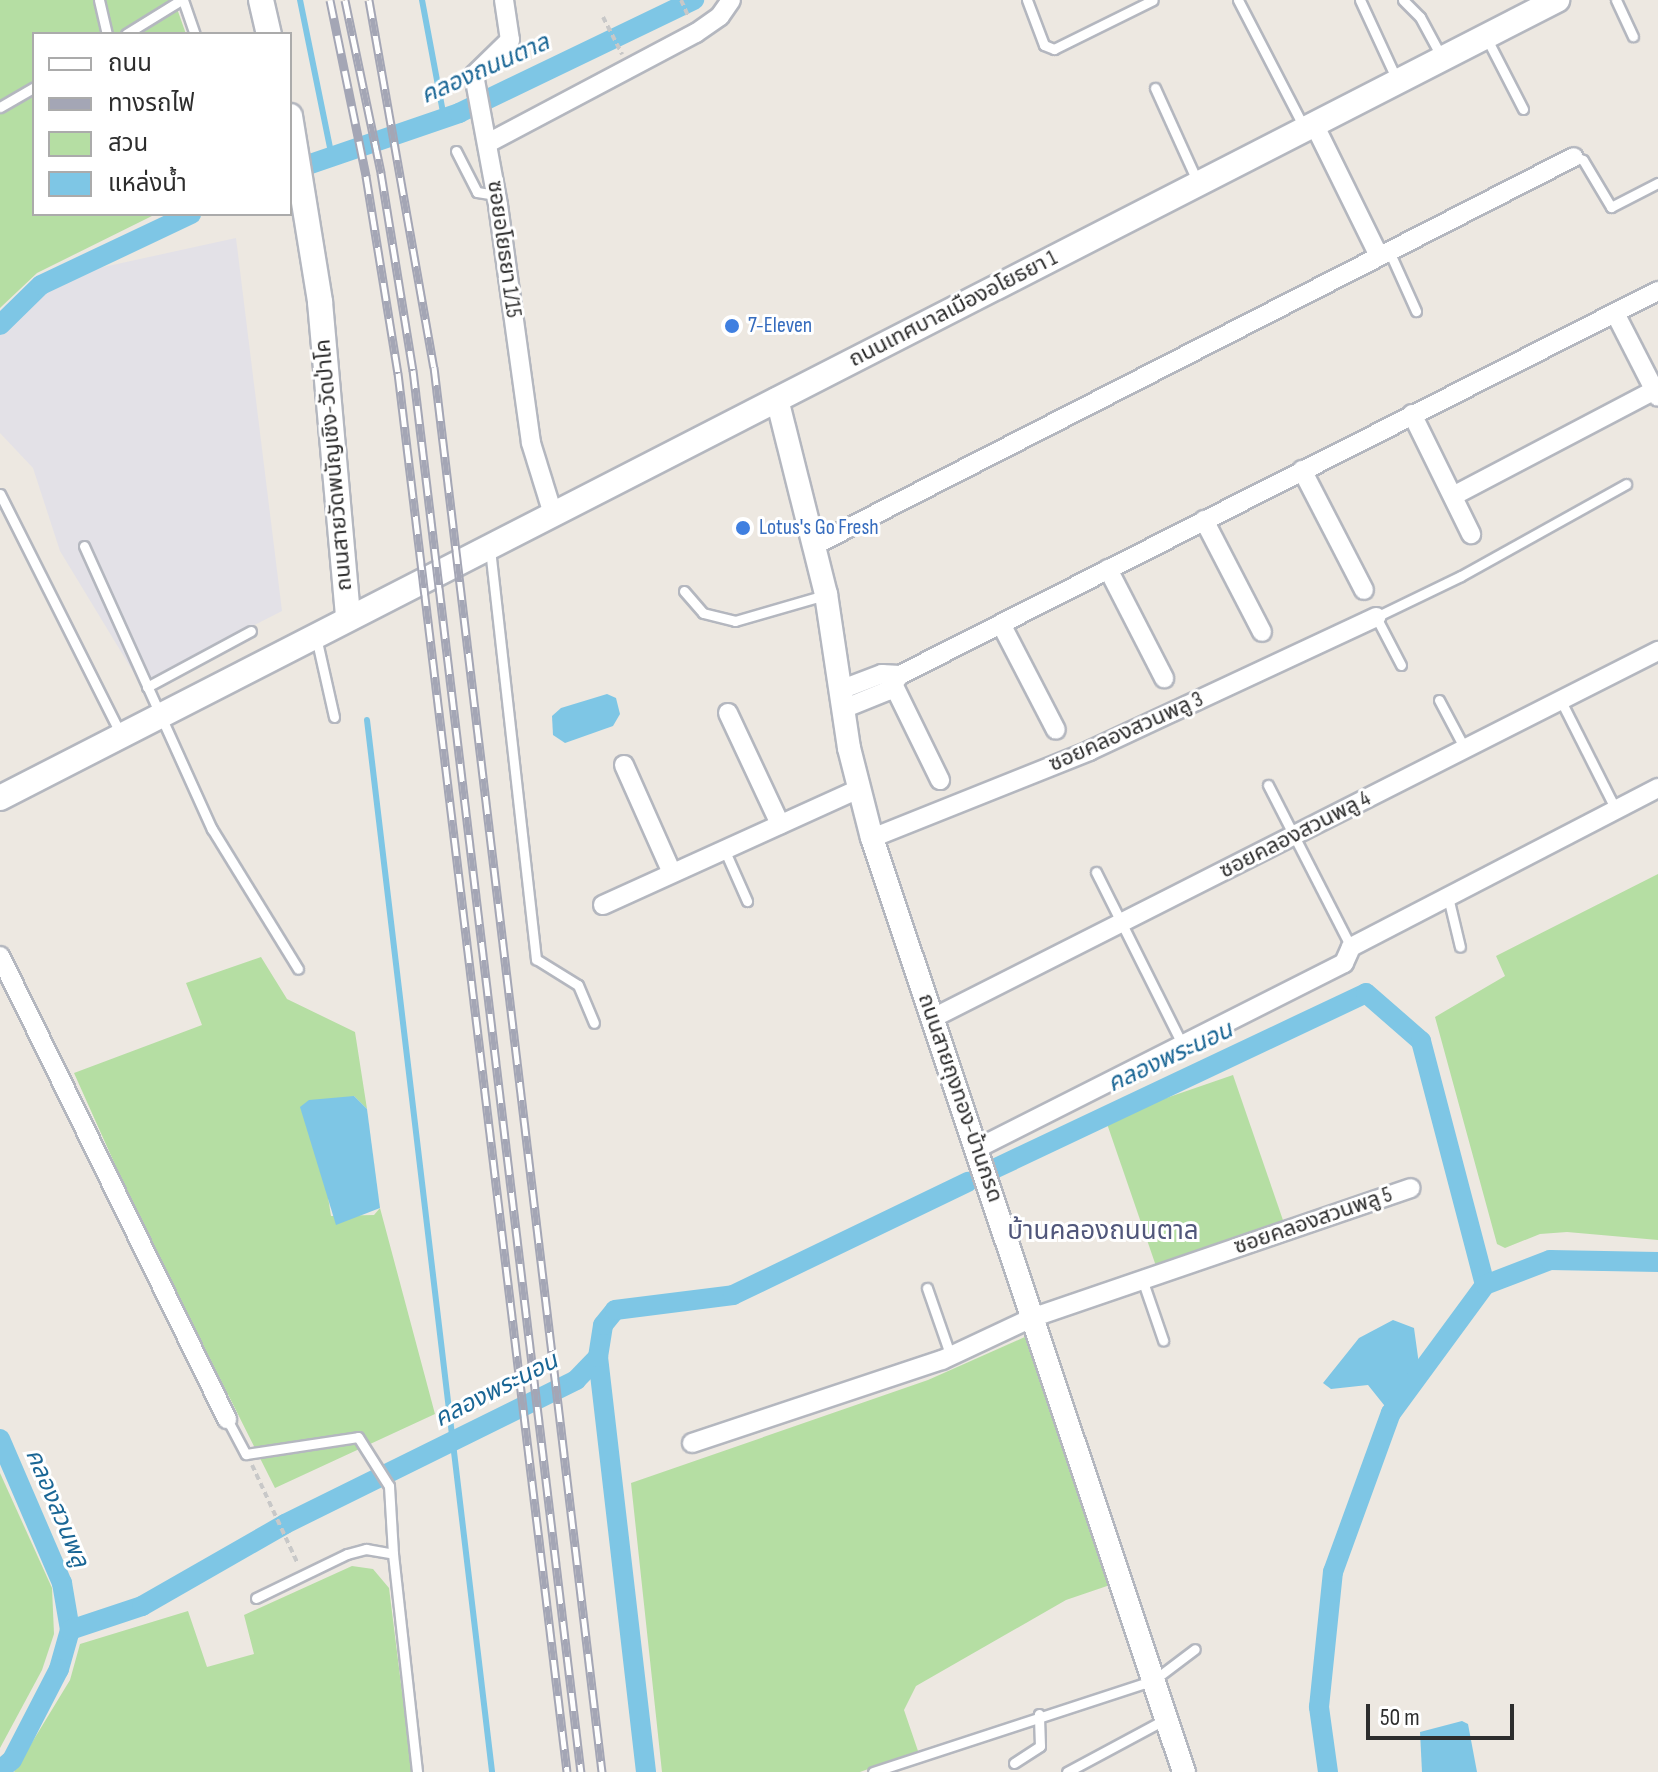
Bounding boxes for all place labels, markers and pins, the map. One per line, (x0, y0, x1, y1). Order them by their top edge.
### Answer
place label: 7-Eleven (748, 313, 812, 339)
marker: 7-Eleven (723, 317, 741, 335)
place label: Lotus's Go Fresh (759, 515, 879, 541)
marker: Lotus's Go Fresh (734, 519, 752, 537)

